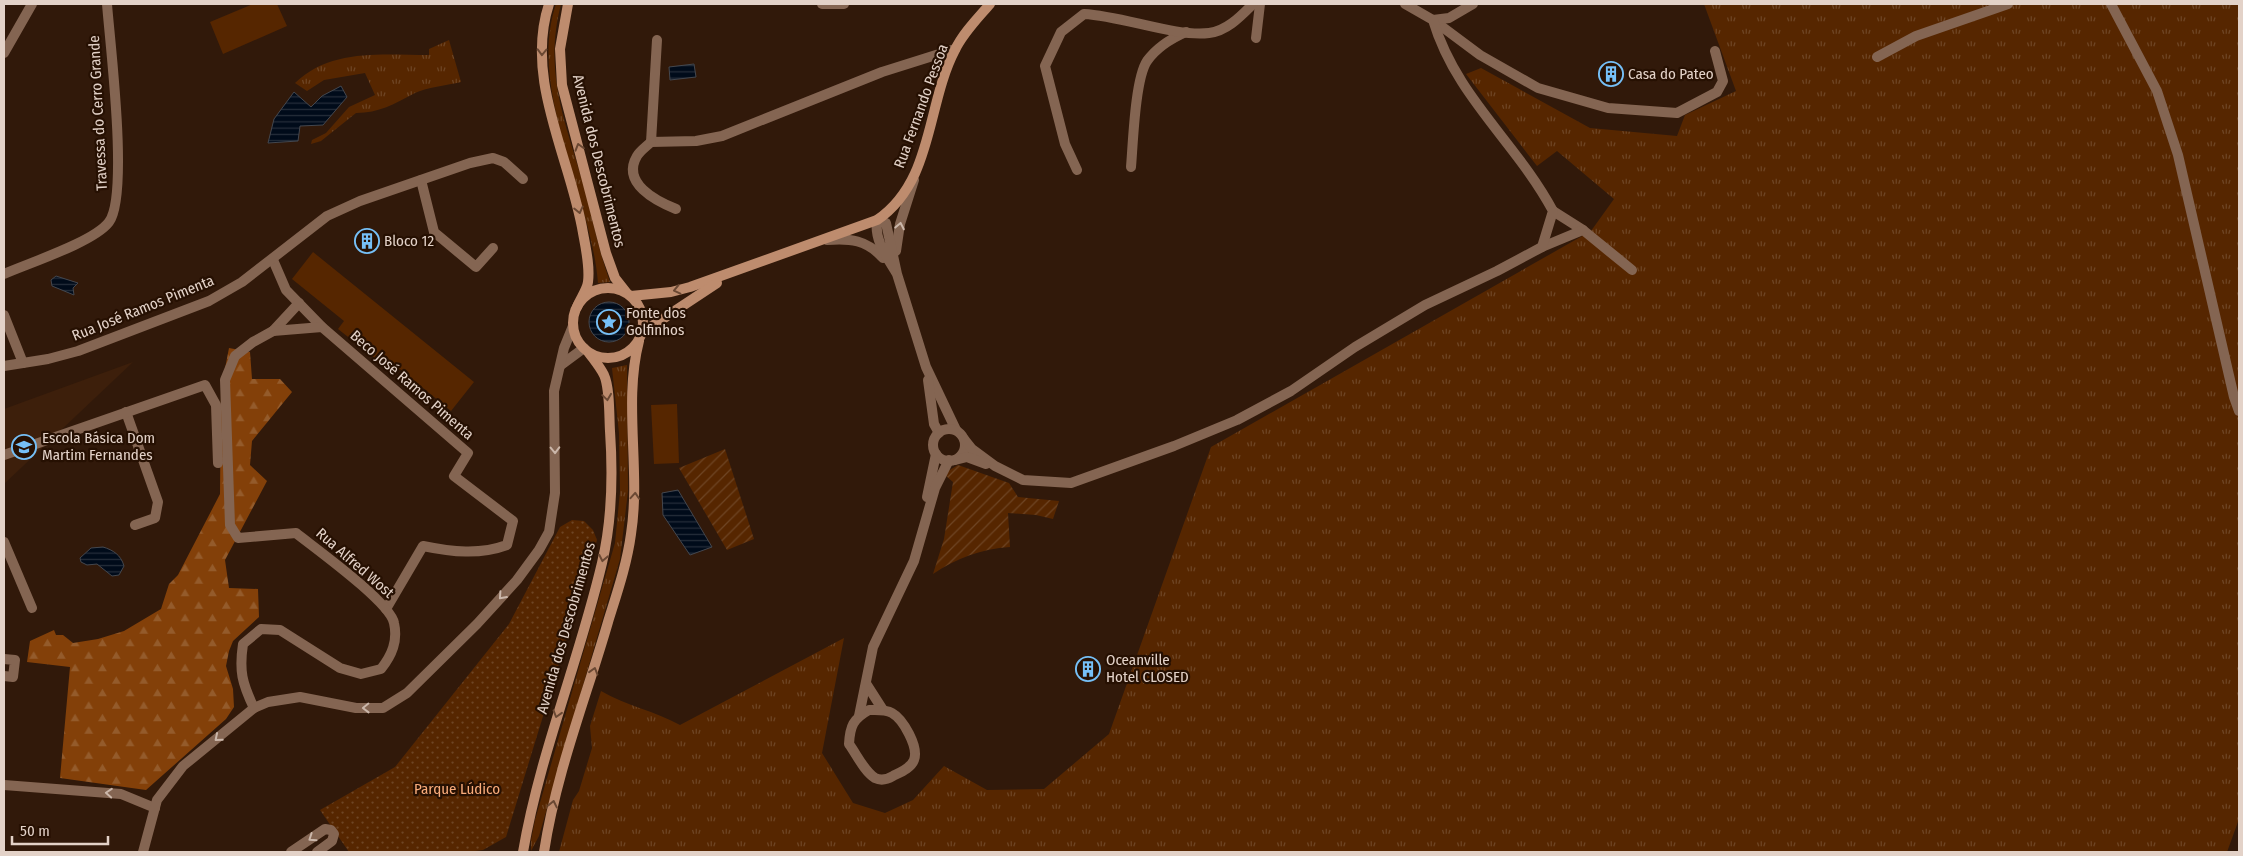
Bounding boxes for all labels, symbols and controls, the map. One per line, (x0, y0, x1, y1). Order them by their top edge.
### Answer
street label: Travessa do Cerro Grande (85, 35, 111, 191)
street label: Rua Fernando Pessoa (890, 41, 952, 171)
one-way arrow (537, 48, 548, 56)
building icon: Casa do Pateo (1598, 61, 1624, 87)
place label: Casa do Pateo (1628, 65, 1714, 83)
street label: Avenida dos Descobrimentos (569, 73, 629, 249)
one-way arrow (575, 144, 585, 152)
one-way arrow (573, 205, 584, 214)
one-way arrow (894, 221, 905, 230)
building icon: Bloco 12 (354, 228, 380, 254)
place label: Bloco 12 (384, 232, 434, 250)
street label: Rua José Ramos Pimenta (69, 271, 217, 345)
one-way arrow (672, 284, 681, 295)
place label: Fonte dos Golfinhos (626, 304, 686, 339)
place icon: Fonte dos Golfinhos (596, 309, 622, 335)
street label: Beco José Ramos Pimenta (347, 326, 477, 444)
one-way arrow (601, 393, 612, 401)
place label: Escola Básica Dom Martim Fernandes (42, 429, 155, 464)
school or university icon: Escola Básica Dom Martim Fernandes (11, 434, 37, 460)
one-way arrow (550, 446, 560, 454)
one-way arrow (629, 492, 640, 500)
street label: Rua Alfred Wost (312, 524, 398, 602)
street label: Avenida dos Descobrimentos (533, 540, 599, 716)
one-way arrow (598, 554, 609, 563)
one-way arrow (499, 591, 508, 600)
place label: Oceanville Hotel CLOSED (1106, 651, 1189, 686)
building icon: Oceanville Hotel CLOSED (1075, 656, 1101, 682)
one-way arrow (588, 667, 598, 676)
one-way arrow (362, 703, 370, 713)
one-way arrow (553, 710, 563, 718)
one-way arrow (214, 732, 223, 741)
park label: Parque Lúdico (414, 780, 500, 798)
one-way arrow (105, 787, 113, 798)
one-way arrow (547, 800, 558, 809)
scale bar (12, 814, 109, 846)
text: 50 m (20, 822, 50, 840)
one-way arrow (309, 831, 318, 841)

